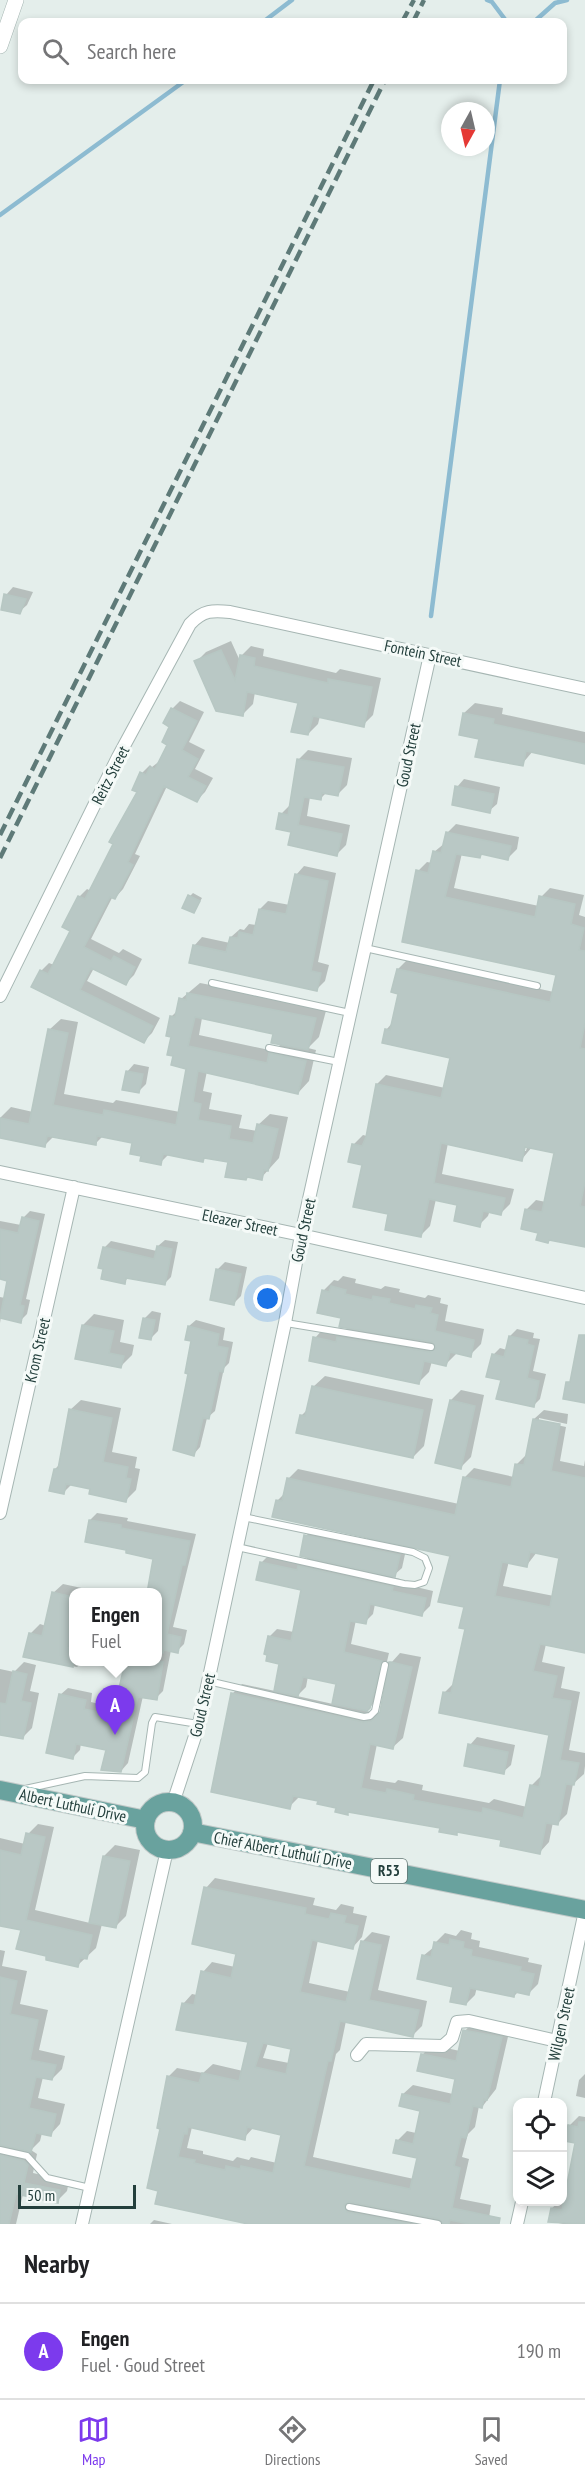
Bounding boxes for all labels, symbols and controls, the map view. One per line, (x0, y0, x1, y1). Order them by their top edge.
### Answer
search box (18, 18, 567, 84)
icon: search (39, 35, 72, 68)
text: Search here (87, 37, 176, 65)
north arrow (441, 102, 495, 156)
street label: Fontein Street (383, 635, 464, 671)
street label: Goud Street (391, 720, 425, 789)
street label: Reitz Street (87, 742, 134, 808)
street label: Goud Street (286, 1195, 320, 1264)
street label: Eleazer Street (200, 1204, 280, 1240)
your location (253, 1284, 282, 1313)
street label: Krom Street (20, 1315, 54, 1384)
popup (69, 1588, 162, 1666)
text: Engen (91, 1600, 140, 1628)
text: Fuel (91, 1628, 121, 1654)
street label: Goud Street (185, 1670, 219, 1739)
pin: A (96, 1686, 134, 1735)
street label: Albert Luthuli Drive (18, 1784, 128, 1826)
street label: Chief Albert Luthuli Drive (212, 1827, 354, 1873)
road number: R53 (371, 1859, 407, 1883)
street label: Wilgen Street (543, 1985, 579, 2063)
map controls (513, 2098, 567, 2206)
button: locate (513, 2098, 567, 2152)
button: layers (513, 2152, 567, 2206)
scale bar (18, 2182, 136, 2210)
text: 50 m (27, 2185, 55, 2205)
text: Nearby (24, 2247, 89, 2280)
text: Engen (81, 2324, 129, 2352)
text: A (38, 2338, 49, 2364)
text: 190 m (517, 2338, 561, 2364)
text: Fuel · Goud Street (81, 2352, 205, 2378)
tab: Map (77, 2413, 110, 2469)
tab: Directions (265, 2413, 320, 2469)
tab: Saved (475, 2413, 508, 2469)

